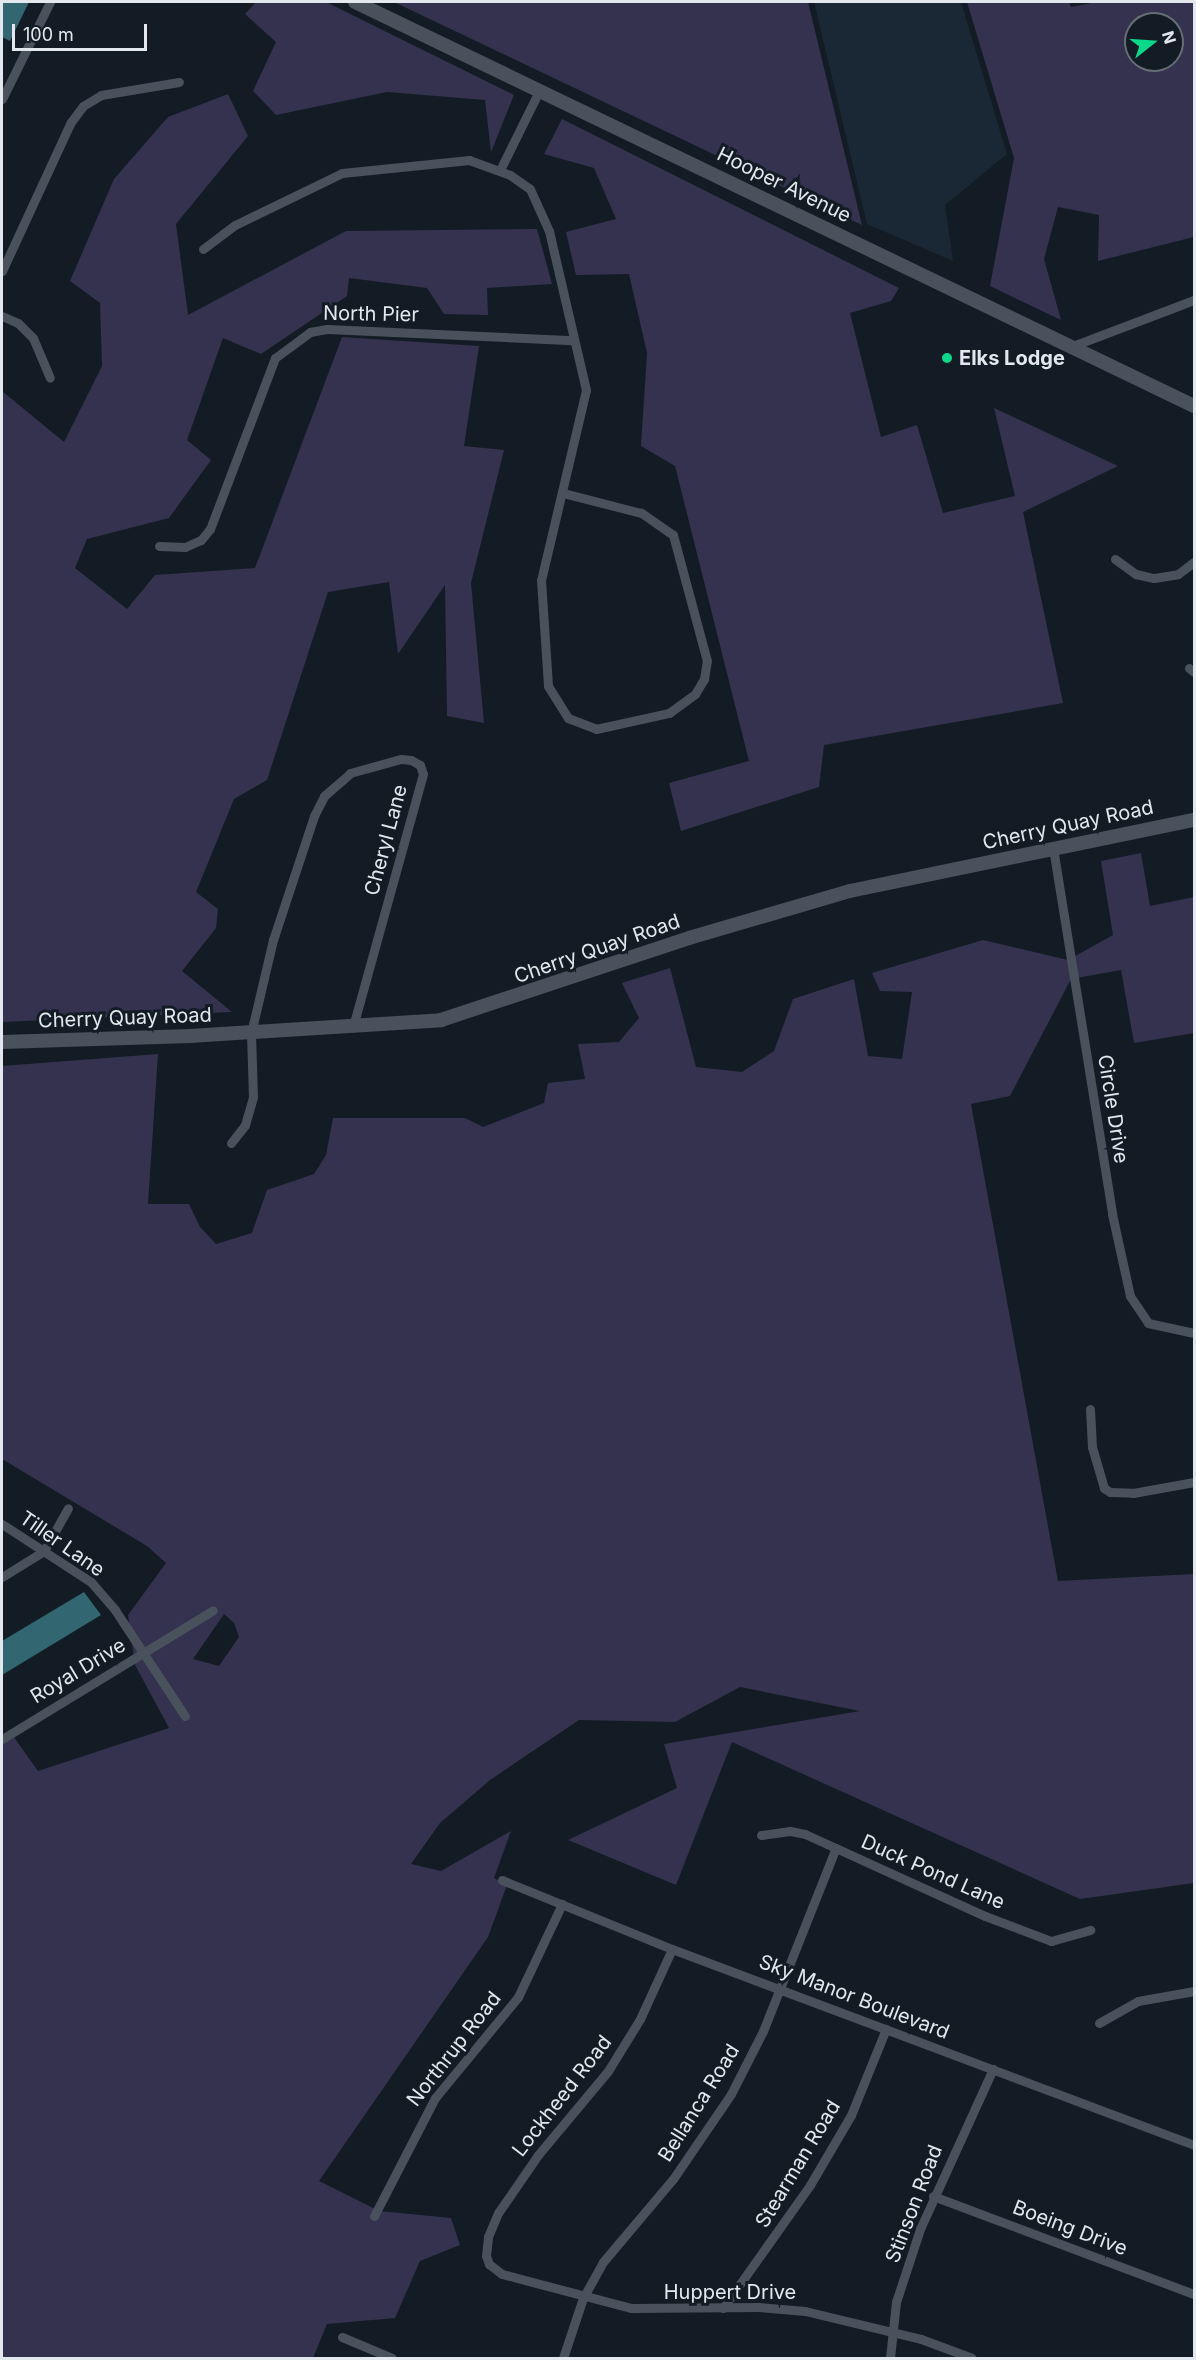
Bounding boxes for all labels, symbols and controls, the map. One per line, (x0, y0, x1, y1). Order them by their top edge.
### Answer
scale bar (15, 12, 150, 50)
north arrow (1124, 12, 1184, 72)
text: 100 m (23, 24, 74, 45)
text: N (1158, 29, 1181, 46)
street label: Hooper Avenue (713, 142, 855, 228)
street label: North Pier (323, 301, 419, 327)
place label: Elks Lodge (959, 346, 1065, 370)
marker: Elks Lodge (940, 351, 954, 365)
street label: Cheryl Lane (360, 782, 412, 898)
street label: Cherry Quay Road (980, 795, 1156, 855)
street label: Cherry Quay Road (511, 909, 683, 989)
street label: Cherry Quay Road (38, 1003, 212, 1033)
street label: Circle Drive (1093, 1053, 1133, 1165)
street label: Tiller Lane (15, 1506, 109, 1582)
street label: Royal Drive (26, 1633, 130, 1709)
street label: Duck Pond Lane (857, 1830, 1009, 1914)
street label: Sky Manor Boulevard (756, 1950, 952, 2044)
street label: Northrup Road (402, 1987, 506, 2111)
street label: Lockheed Road (507, 2031, 617, 2161)
street label: Bellanca Road (653, 2040, 745, 2166)
street label: Stearman Road (750, 2096, 846, 2232)
street label: Stinson Road (881, 2142, 947, 2266)
street label: Boeing Drive (1009, 2195, 1131, 2261)
street label: Huppert Drive (664, 2280, 796, 2304)

